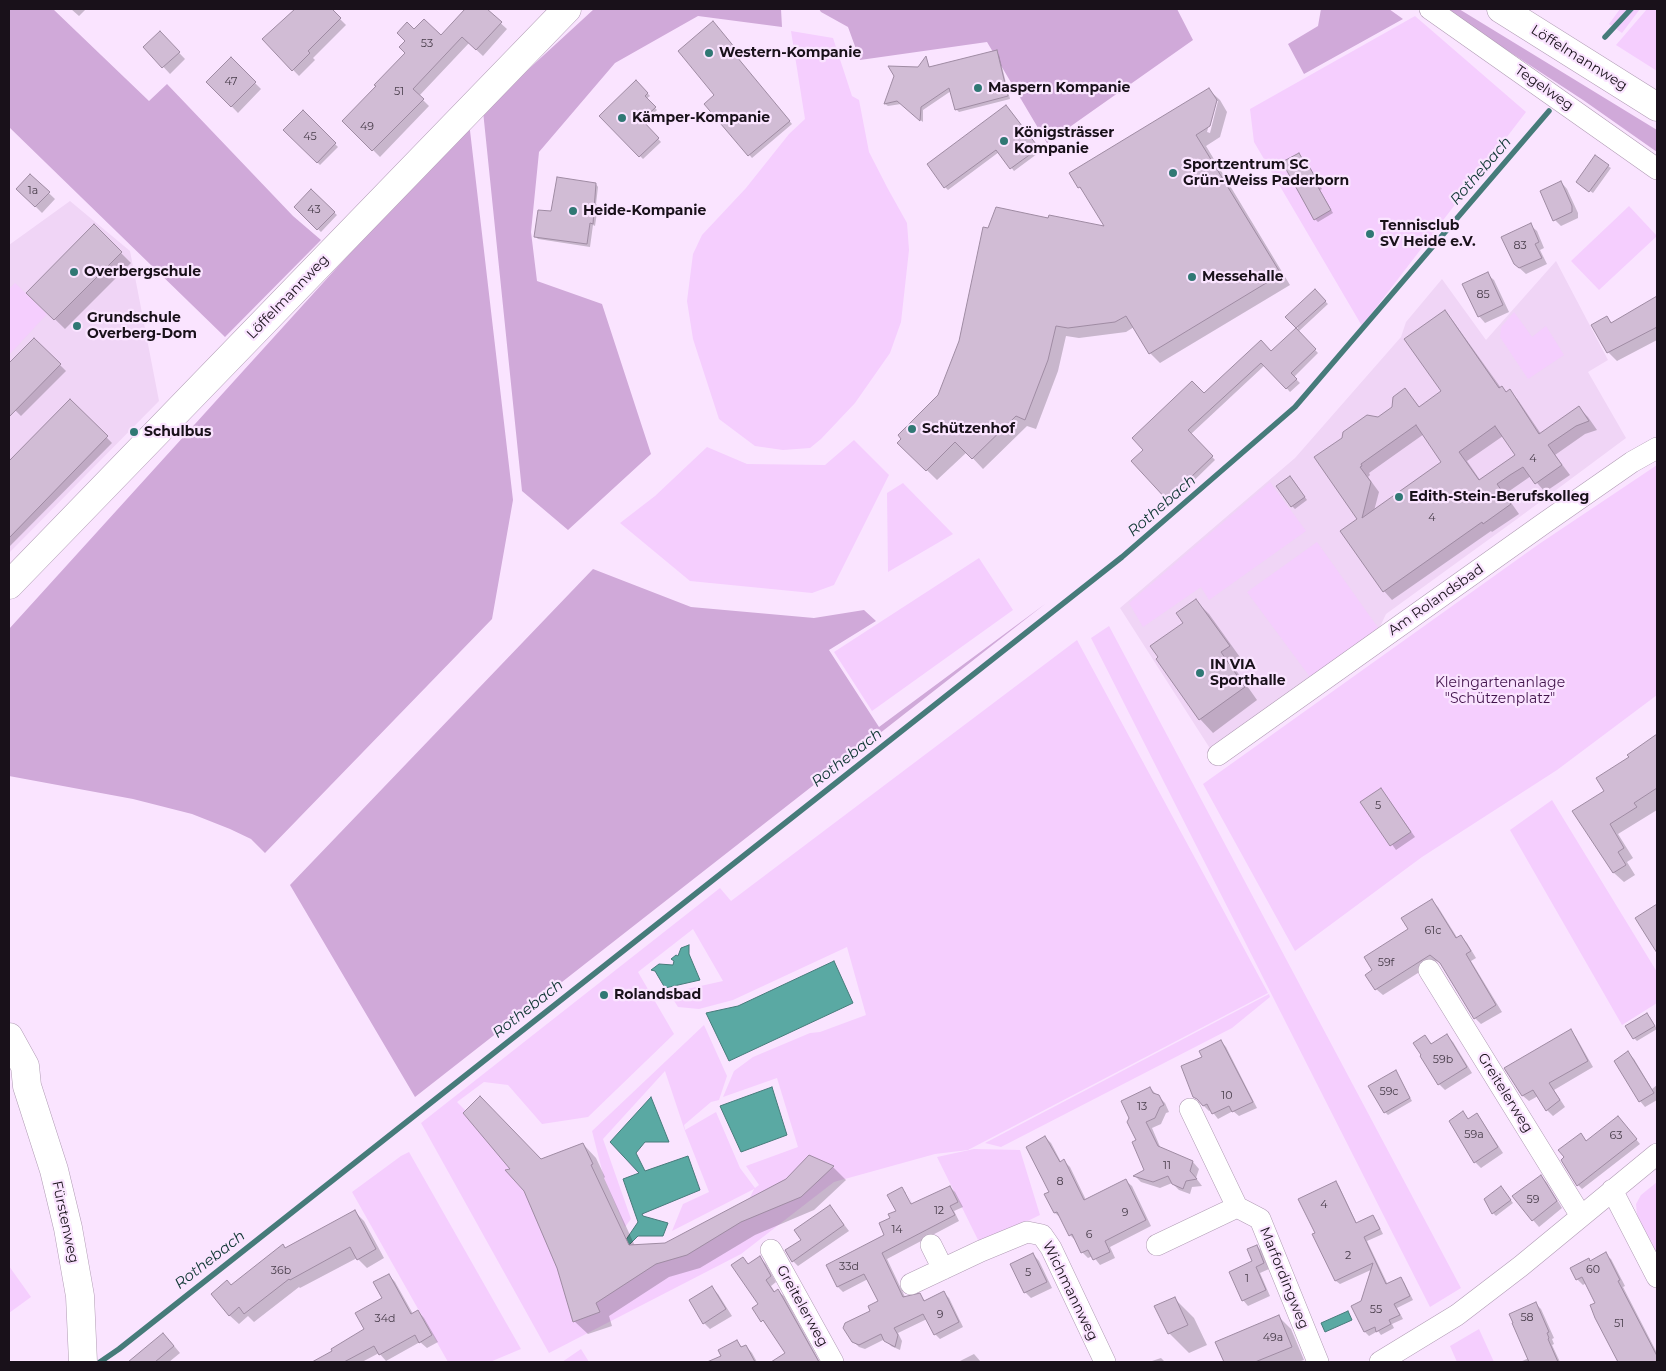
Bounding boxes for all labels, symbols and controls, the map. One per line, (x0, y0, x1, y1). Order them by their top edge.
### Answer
street label: Löffelmannweg (1528, 22, 1630, 94)
house number: 53 (421, 37, 433, 51)
place label: Western-Kompanie (719, 45, 861, 61)
marker: Western-Kompanie (703, 47, 715, 59)
street label: Tegelweg (1511, 62, 1577, 114)
house number: 47 (224, 75, 238, 89)
place label: Maspern Kompanie (988, 80, 1130, 96)
marker: Maspern Kompanie (972, 82, 984, 94)
house number: 51 (394, 85, 404, 99)
place label: Kämper-Kompanie (632, 110, 770, 126)
marker: Kämper-Kompanie (616, 112, 628, 124)
house number: 49 (360, 120, 374, 134)
place label: Königsträsser Kompanie (1014, 125, 1114, 158)
house number: 45 (303, 130, 317, 144)
water label: Rothebach (1447, 133, 1515, 209)
marker: Königsträsser Kompanie (998, 135, 1010, 147)
place label: Sportzentrum SC Grün-Weiss Paderborn (1183, 157, 1349, 190)
marker: Sportzentrum SC Grün-Weiss Paderborn (1167, 167, 1179, 179)
house number: 1a (28, 184, 38, 198)
house number: 43 (307, 203, 321, 217)
place label: Heide-Kompanie (583, 203, 706, 219)
marker: Heide-Kompanie (567, 205, 579, 217)
place label: Tennisclub SV Heide e.V. (1380, 218, 1476, 250)
marker: Tennisclub SV Heide e.V. (1364, 228, 1376, 240)
house number: 83 (1513, 239, 1527, 253)
street label: Löffelmannweg (244, 251, 332, 343)
place label: Overbergschule (84, 264, 201, 280)
marker: Overbergschule (68, 266, 80, 278)
place label: Messehalle (1202, 269, 1283, 285)
marker: Messehalle (1186, 271, 1198, 283)
house number: 85 (1476, 288, 1490, 302)
place label: Grundschule Overberg-Dom (87, 310, 197, 342)
marker: Grundschule Overberg-Dom (71, 320, 83, 332)
place label: Schützenhof (922, 421, 1015, 437)
marker: Schützenhof (906, 423, 918, 435)
place label: Schulbus (144, 424, 211, 440)
marker: Schulbus (128, 426, 140, 438)
house number: 4 (1529, 452, 1537, 466)
water label: Rothebach (1124, 472, 1200, 540)
place label: Edith-Stein-Berufskolleg (1409, 489, 1589, 505)
marker: Edith-Stein-Berufskolleg (1393, 491, 1405, 503)
house number: 4 (1428, 511, 1436, 525)
street label: Am Rolandsbad (1385, 561, 1487, 639)
place label: IN VIA Sporthalle (1210, 657, 1286, 690)
marker: IN VIA Sporthalle (1194, 667, 1206, 679)
park label: Kleingartenanlage "Schützenplatz" (1435, 675, 1565, 708)
water label: Rothebach (808, 725, 886, 791)
house number: 5 (1375, 799, 1381, 813)
house number: 61c (1425, 924, 1441, 938)
house number: 59f (1378, 956, 1394, 970)
water label: Rothebach (489, 976, 567, 1042)
place label: Rolandsbad (614, 987, 701, 1003)
marker: Rolandsbad (598, 989, 610, 1001)
street label: Greitelerweg (1474, 1050, 1536, 1136)
house number: 59b (1433, 1053, 1453, 1067)
house number: 59c (1379, 1085, 1399, 1099)
house number: 10 (1221, 1089, 1233, 1103)
house number: 13 (1137, 1100, 1147, 1114)
house number: 59a (1464, 1128, 1484, 1142)
house number: 63 (1610, 1129, 1622, 1143)
house number: 11 (1163, 1159, 1171, 1173)
house number: 8 (1056, 1175, 1064, 1189)
street label: Fürstenweg (48, 1179, 82, 1265)
house number: 59 (1527, 1193, 1539, 1207)
house number: 4 (1320, 1198, 1328, 1212)
house number: 12 (934, 1204, 944, 1218)
house number: 9 (1122, 1206, 1128, 1220)
house number: 14 (891, 1223, 903, 1237)
street label: Marfordingweg (1256, 1225, 1312, 1331)
water label: Rothebach (171, 1227, 249, 1293)
house number: 6 (1086, 1228, 1092, 1242)
street label: Wichmannweg (1039, 1239, 1101, 1343)
house number: 2 (1345, 1249, 1351, 1263)
house number: 33d (839, 1260, 859, 1274)
street label: Greitelerweg (773, 1262, 831, 1350)
house number: 60 (1586, 1263, 1600, 1277)
house number: 36b (271, 1264, 291, 1278)
house number: 5 (1025, 1266, 1031, 1280)
house number: 1 (1245, 1272, 1249, 1286)
house number: 55 (1370, 1303, 1382, 1317)
house number: 9 (937, 1308, 943, 1322)
house number: 58 (1520, 1311, 1534, 1325)
house number: 34d (374, 1312, 396, 1326)
house number: 51 (1614, 1317, 1624, 1331)
house number: 49a (1263, 1331, 1283, 1345)

